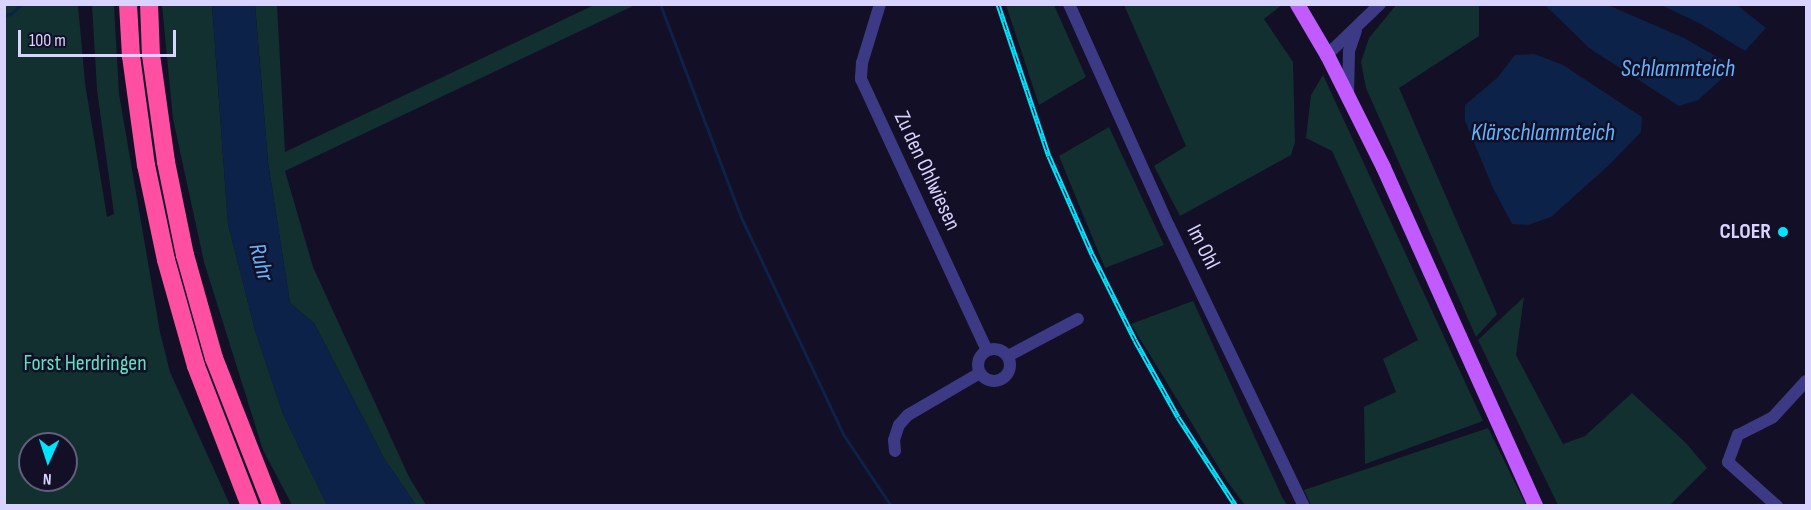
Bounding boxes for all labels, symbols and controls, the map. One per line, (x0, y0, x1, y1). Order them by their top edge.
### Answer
scale bar (21, 18, 178, 56)
text: 100 m (29, 30, 66, 51)
water label: Schlammteich (1621, 55, 1735, 83)
street label: Zu den Ohlwiesen (888, 107, 966, 235)
water label: Klärschlammteich (1471, 119, 1615, 147)
place label: CLOER (1720, 219, 1771, 245)
street label: Im Ohl (1181, 220, 1225, 274)
marker: CLOER (1776, 225, 1790, 239)
water label: Ruhr (242, 240, 280, 284)
park label: Forst Herdringen (23, 351, 147, 377)
north arrow (18, 432, 78, 492)
text: N (42, 469, 52, 488)

